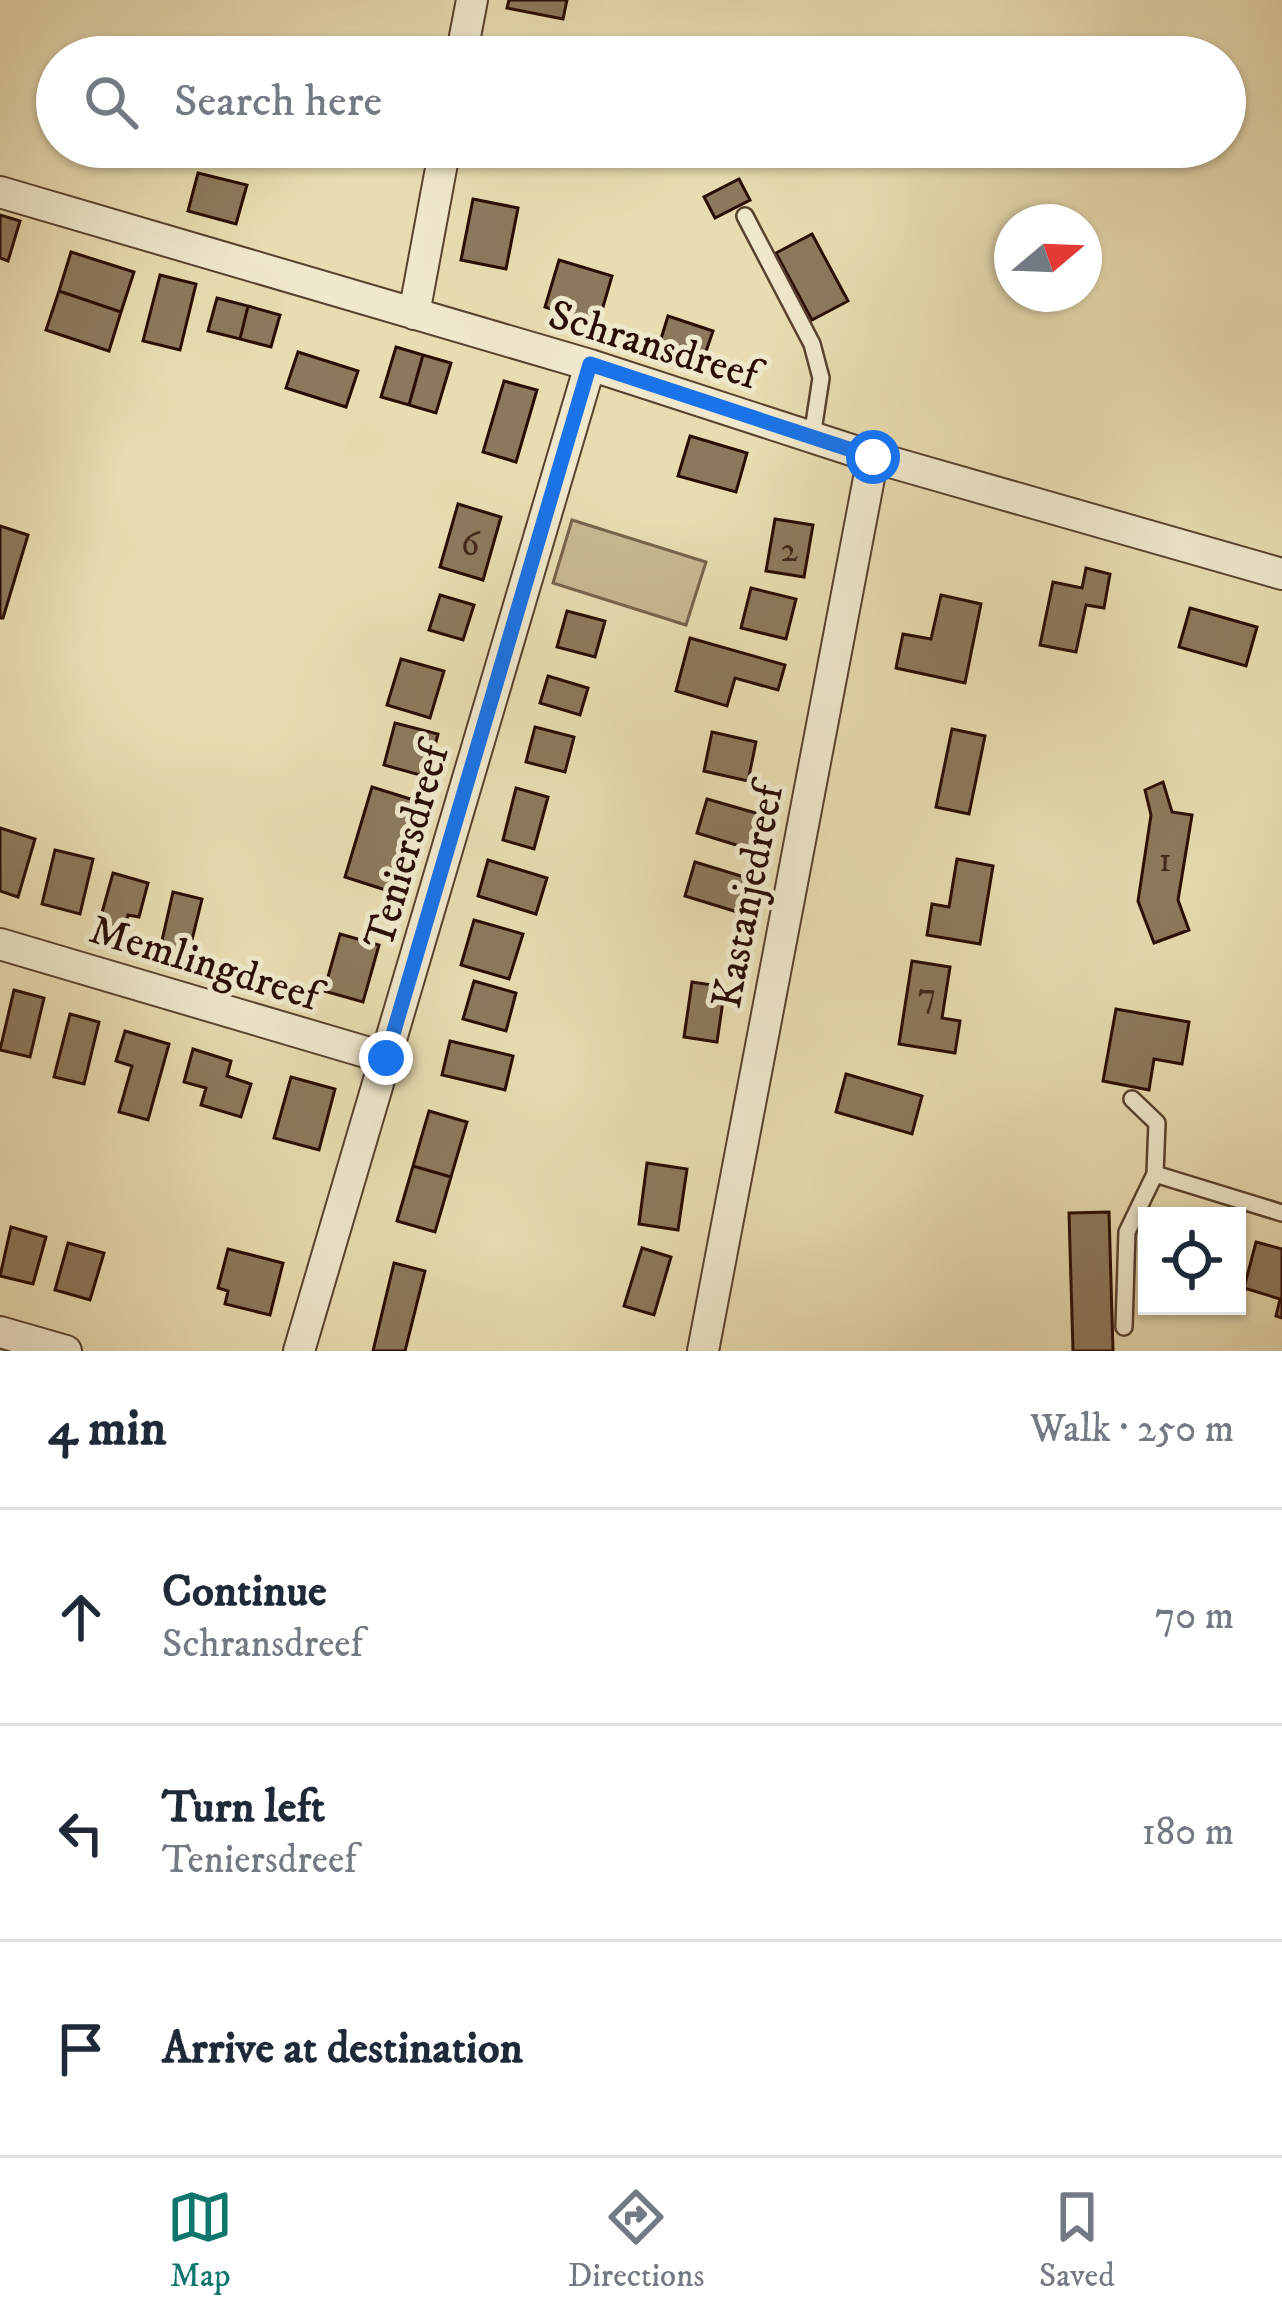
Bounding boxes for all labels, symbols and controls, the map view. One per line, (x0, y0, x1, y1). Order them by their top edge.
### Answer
search box (36, 36, 1246, 168)
icon: search (78, 69, 144, 135)
text: Search here (174, 74, 382, 130)
north arrow (994, 204, 1102, 312)
street label: Schransdreef (542, 289, 770, 404)
route start (846, 430, 900, 484)
house number: 6 (461, 522, 481, 567)
house number: 2 (780, 528, 798, 573)
street label: Teniersdreef (354, 733, 464, 955)
street label: Kastanjedreef (702, 774, 797, 1013)
house number: 1 (1158, 838, 1172, 883)
street label: Memlingdreef (83, 904, 332, 1025)
house number: 7 (918, 973, 936, 1018)
route end (359, 1031, 413, 1085)
map controls (1138, 1207, 1246, 1315)
button: locate (1138, 1207, 1246, 1315)
text: 4 min (48, 1397, 166, 1461)
text: Walk · 250 m (1030, 1405, 1234, 1454)
text: Continue (162, 1564, 327, 1620)
icon: ahead (48, 1584, 114, 1650)
text: 70 m (1155, 1592, 1234, 1641)
text: Schransdreef (162, 1620, 363, 1669)
text: Turn left (162, 1780, 325, 1836)
icon: left (48, 1800, 114, 1866)
text: 180 m (1142, 1808, 1234, 1857)
text: Teniersdreef (162, 1836, 357, 1885)
icon: arrive (48, 2016, 114, 2082)
text: Arrive at destination (162, 2021, 523, 2077)
tab: Map (167, 2184, 233, 2297)
tab: Directions (568, 2184, 704, 2297)
tab: Saved (1039, 2184, 1115, 2297)

